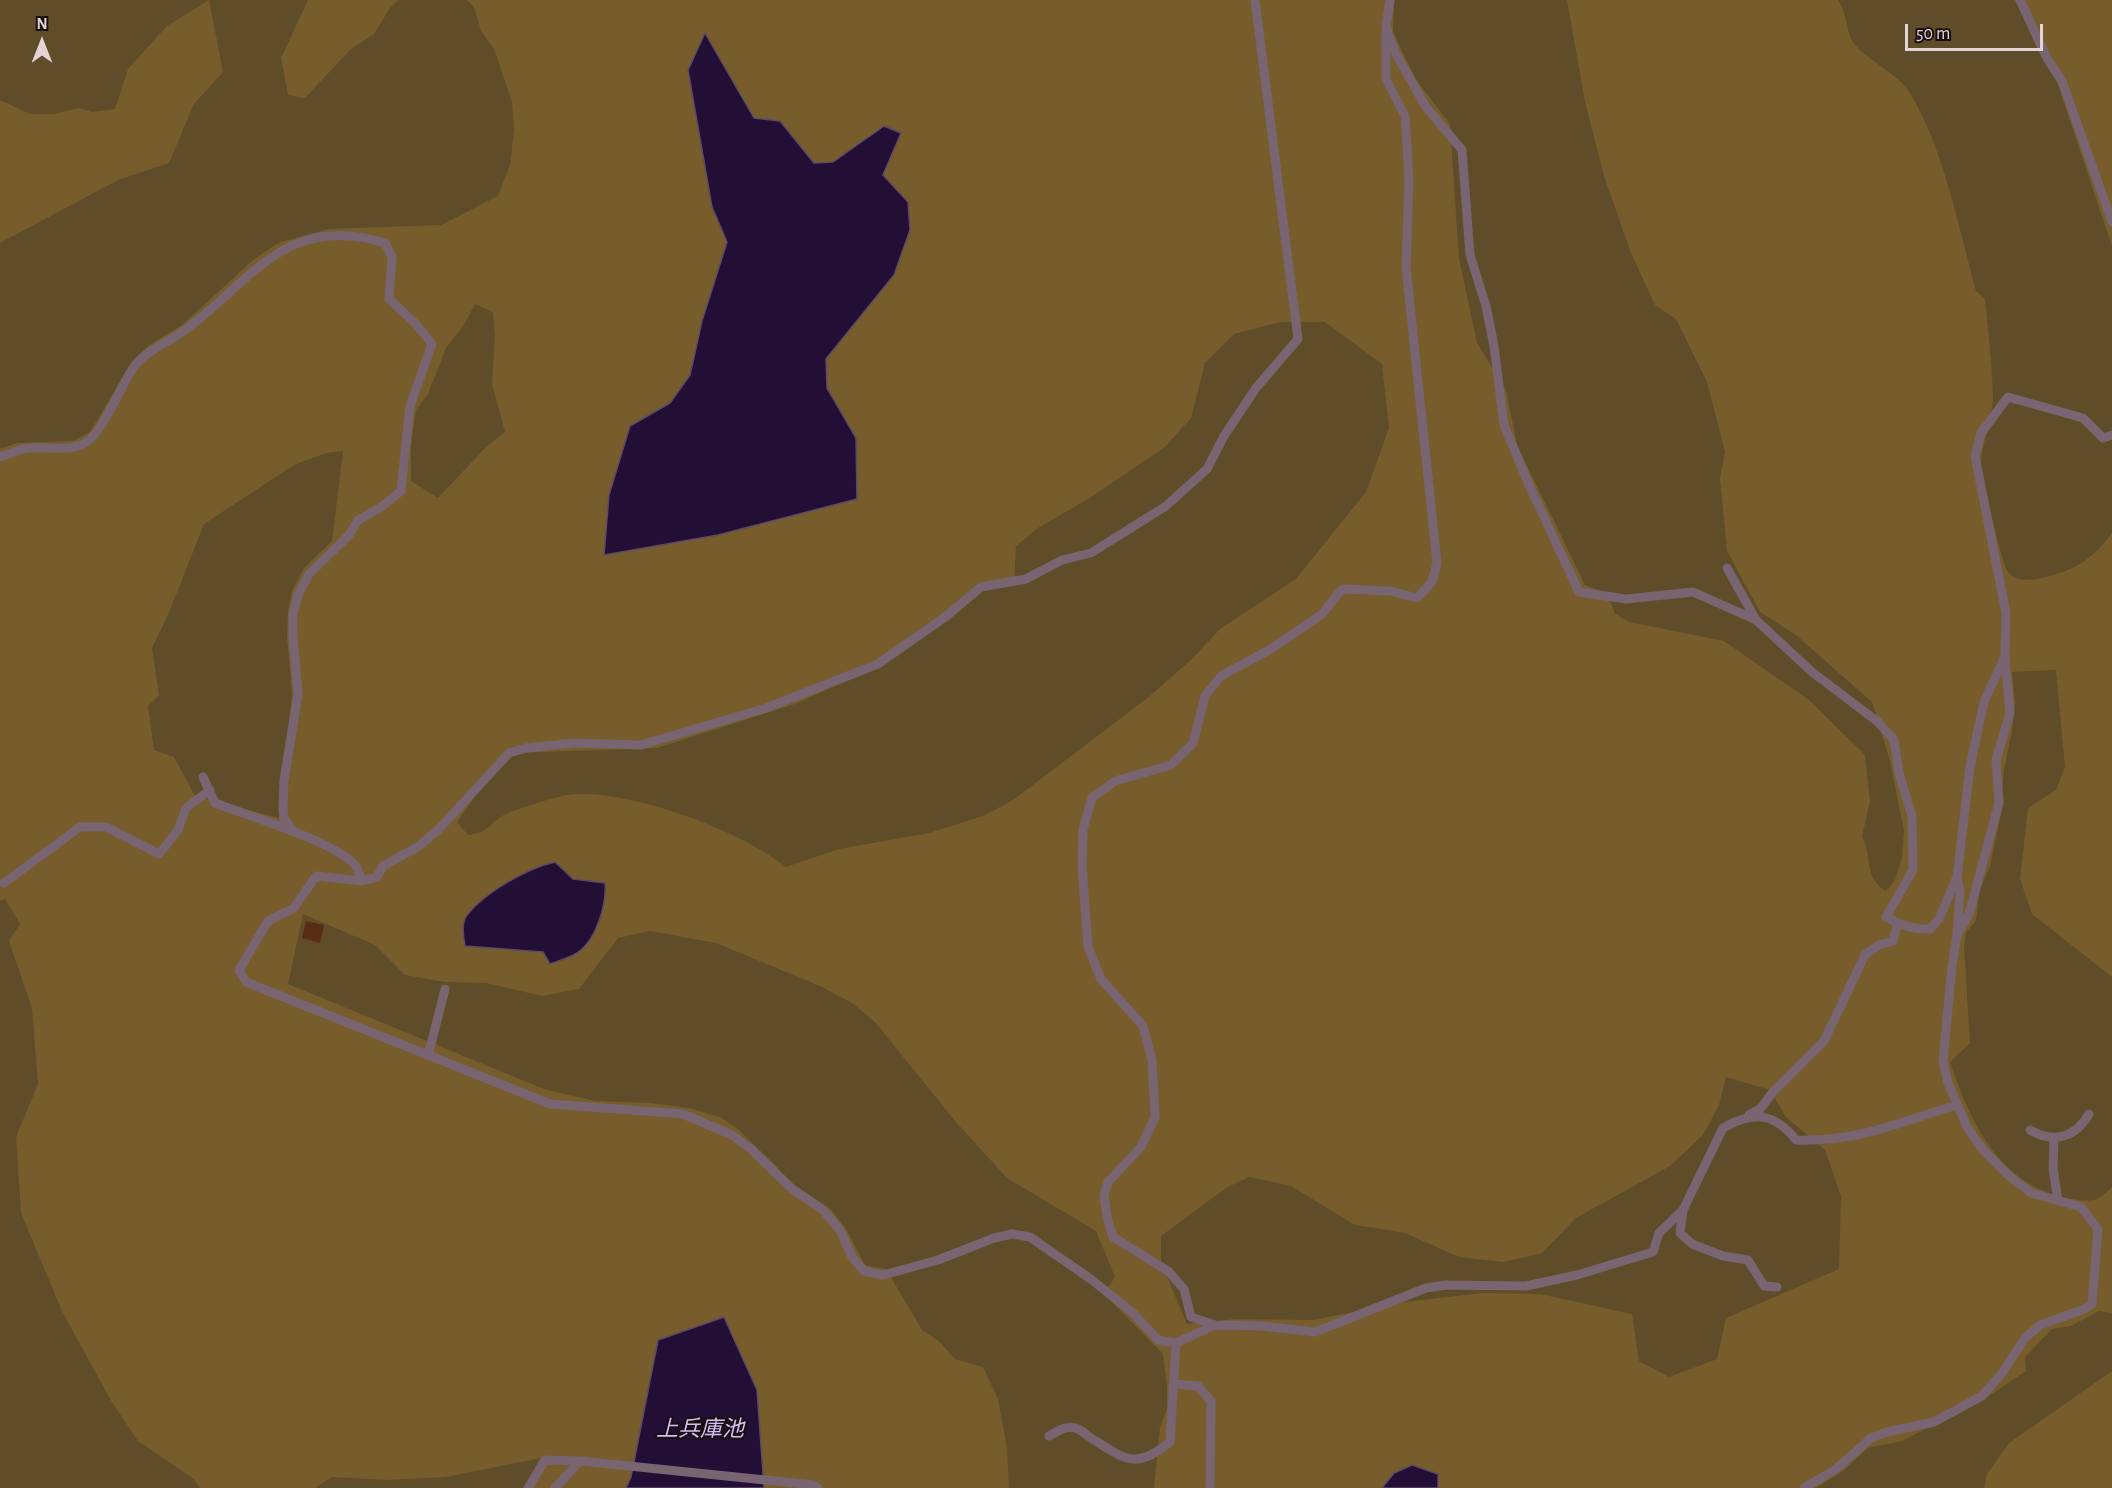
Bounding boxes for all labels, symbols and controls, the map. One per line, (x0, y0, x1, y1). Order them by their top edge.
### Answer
north arrow (12, 12, 72, 72)
scale bar (1908, 12, 2046, 50)
text: N (36, 16, 48, 32)
text: 50 m (1916, 25, 1950, 43)
water label: 上兵庫池 (656, 1416, 744, 1442)

